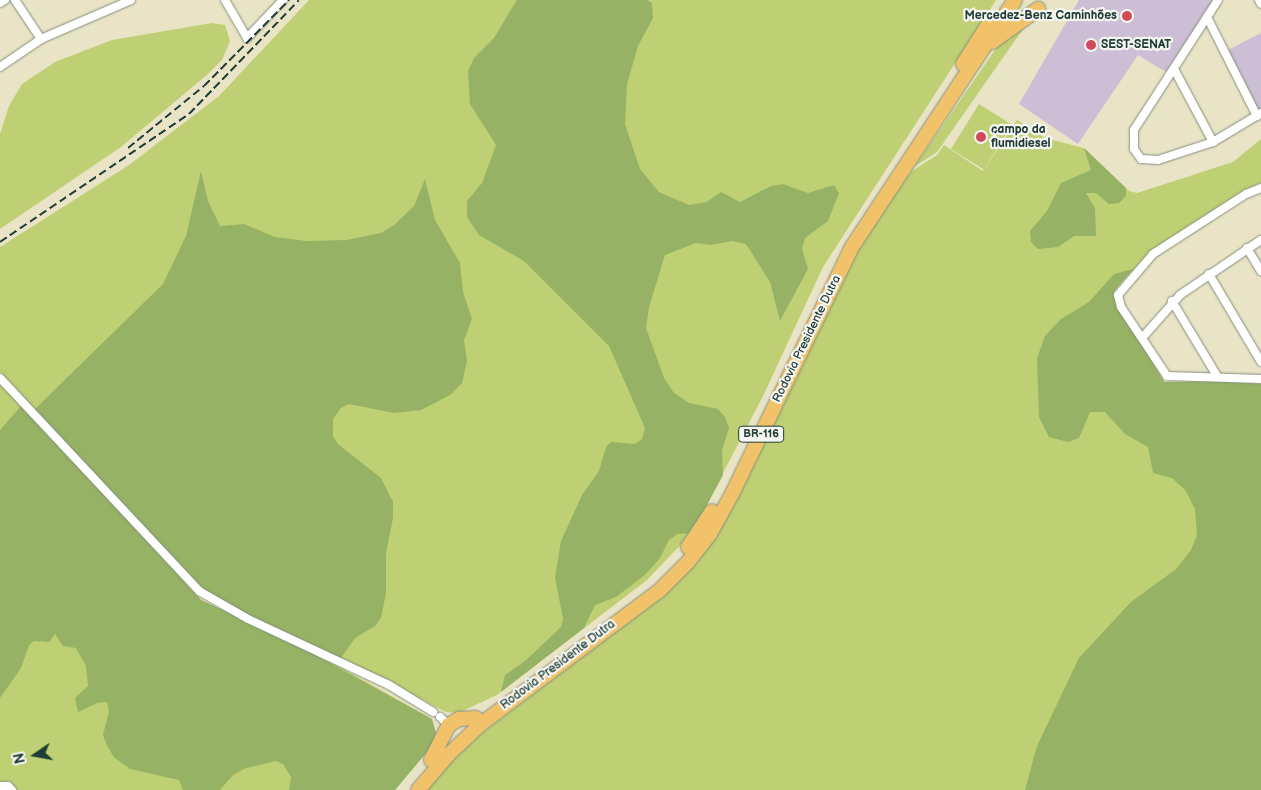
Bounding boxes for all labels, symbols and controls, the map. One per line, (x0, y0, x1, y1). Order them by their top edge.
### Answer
place label: Mercedez-Benz Caminhões (964, 9, 1117, 23)
marker: Mercedez-Benz Caminhões (1121, 10, 1133, 22)
place label: SEST-SENAT (1101, 38, 1171, 52)
marker: SEST-SENAT (1085, 39, 1097, 51)
place label: campo da flumidiesel (991, 123, 1051, 151)
marker: campo da flumidiesel (975, 131, 987, 143)
street label: Rodovia Presidente Dutra (770, 273, 844, 405)
road number: BR-116 (737, 426, 785, 442)
street label: Rodovia Presidente Dutra (498, 617, 618, 713)
north arrow (10, 730, 60, 780)
text: N (10, 751, 29, 765)

